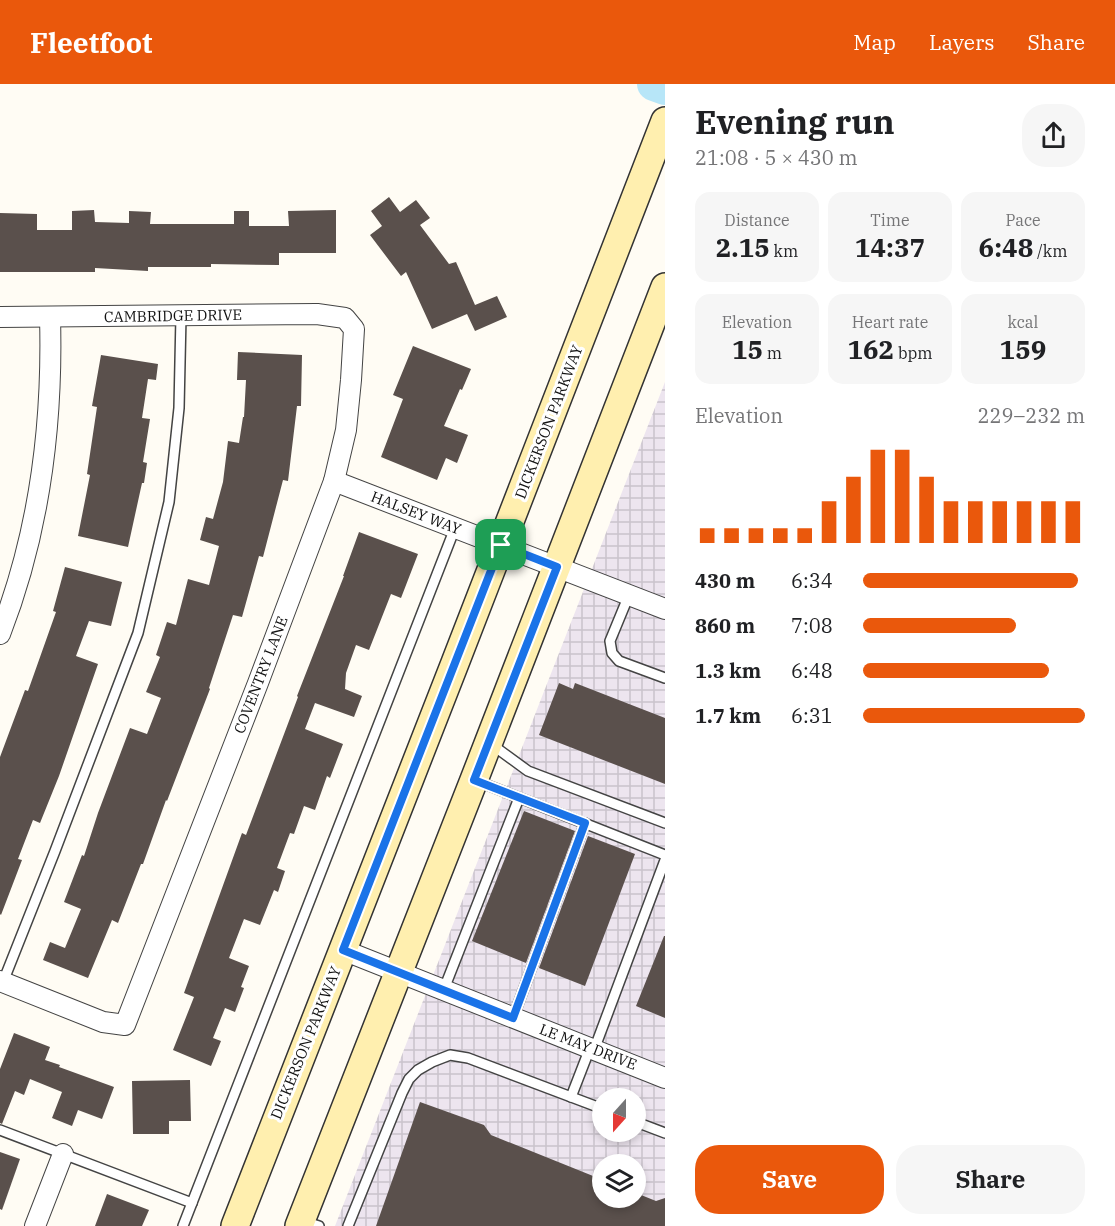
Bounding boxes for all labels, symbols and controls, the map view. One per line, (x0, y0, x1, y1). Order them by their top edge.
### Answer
text: Fleetfoot (30, 24, 153, 61)
text: Map (853, 28, 896, 56)
text: Layers (929, 28, 995, 56)
text: Share (1028, 28, 1085, 56)
text: Evening run (695, 100, 895, 143)
button: share (1022, 104, 1085, 167)
text: 21:08 · 5 × 430 m (695, 144, 858, 171)
text: Distance (724, 210, 790, 230)
text: Time (870, 210, 910, 230)
text: Pace (1005, 210, 1041, 230)
text: 2.15 (716, 230, 770, 264)
text: 14:37 (855, 230, 925, 264)
text: 6:48 (979, 230, 1033, 264)
text: km (770, 241, 798, 261)
text: /km (1033, 241, 1067, 261)
street label: CAMBRIDGE DRIVE (104, 305, 242, 326)
text: Elevation (722, 312, 792, 332)
text: Heart rate (852, 312, 928, 332)
text: kcal (1008, 312, 1038, 332)
text: 15 (732, 332, 763, 366)
text: 162 (847, 332, 894, 366)
text: 159 (1000, 332, 1046, 366)
street label: DICKERSON PARKWAY (510, 342, 587, 501)
text: m (763, 343, 782, 363)
text: bpm (894, 343, 933, 363)
text: Elevation (695, 402, 783, 429)
text: 229–232 m (978, 402, 1085, 429)
street label: HALSEY WAY (368, 487, 464, 539)
pin (475, 519, 526, 570)
icon: arrive (484, 528, 517, 561)
text: 430 m (695, 567, 755, 594)
text: 6:34 (791, 567, 833, 594)
text: 860 m (695, 612, 755, 639)
text: 7:08 (791, 612, 833, 639)
street label: COVENTRY LANE (229, 613, 292, 736)
text: 1.3 km (695, 657, 761, 684)
text: 6:48 (791, 657, 833, 684)
text: 1.7 km (695, 702, 761, 729)
text: 6:31 (791, 702, 833, 729)
street label: DICKERSON PARKWAY (266, 963, 345, 1122)
street label: LE MAY DRIVE (537, 1019, 640, 1074)
north arrow (592, 1088, 646, 1142)
map controls (592, 1088, 646, 1208)
button: Save (695, 1145, 884, 1214)
button: Share (896, 1145, 1085, 1214)
button: layers (592, 1154, 646, 1208)

